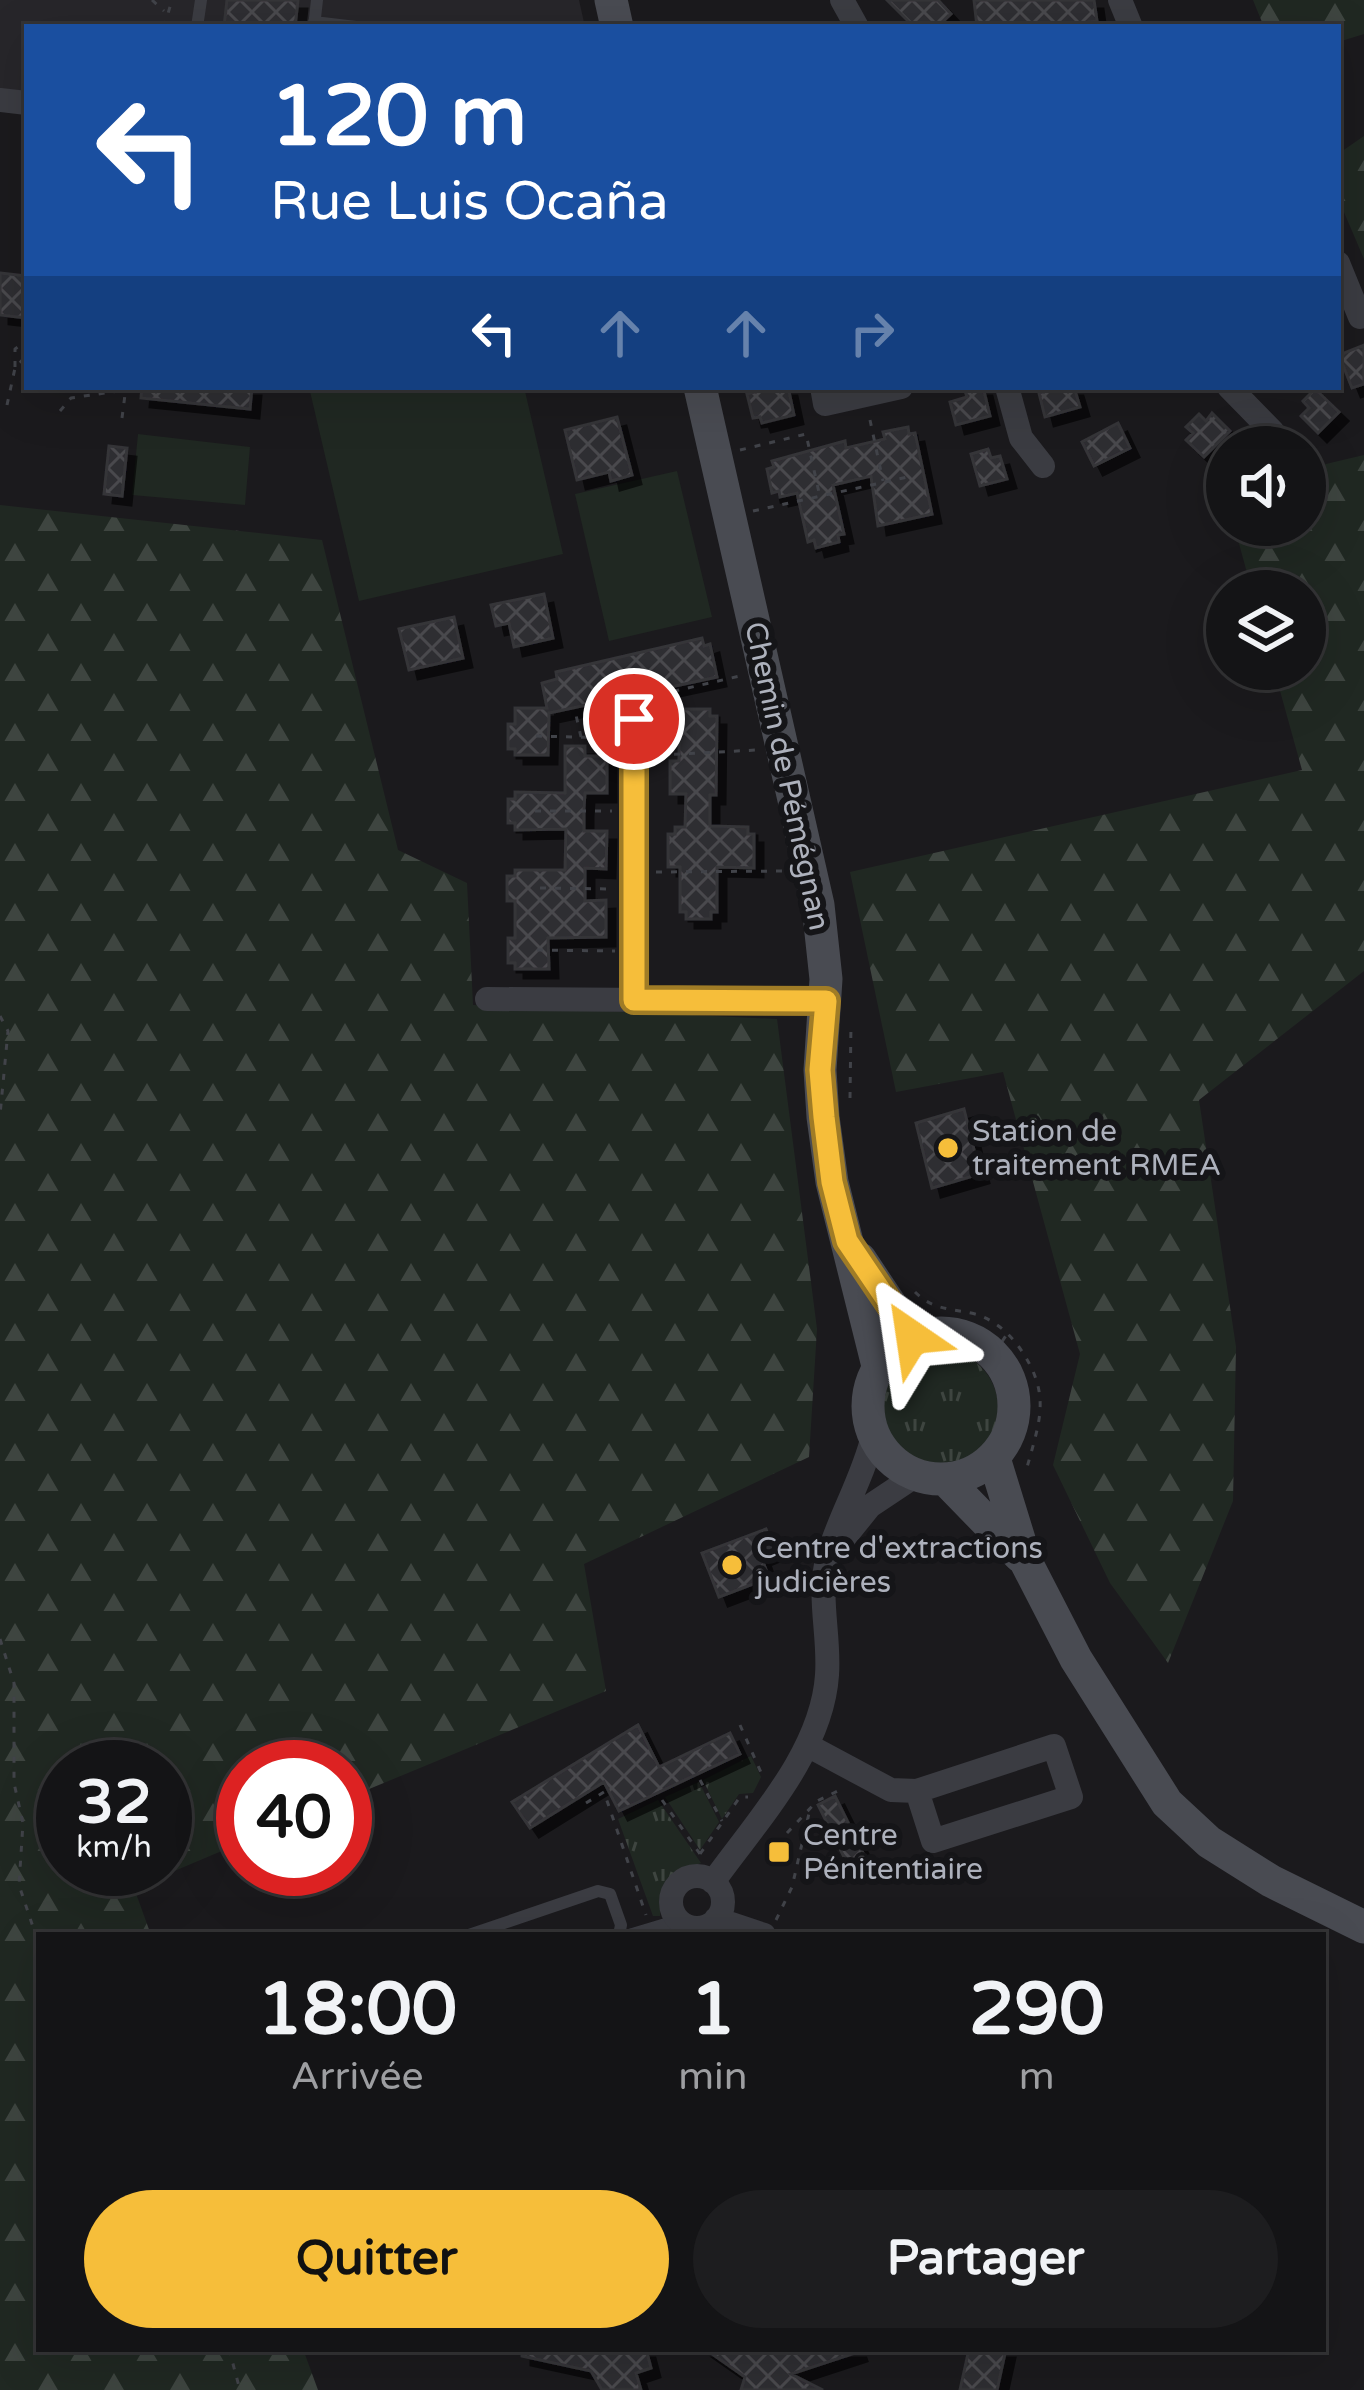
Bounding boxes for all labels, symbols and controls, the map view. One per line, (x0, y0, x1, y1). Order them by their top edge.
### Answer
text: 120 m (270, 67, 527, 168)
icon: left (72, 72, 228, 228)
text: Rue Luis Ocaña (270, 169, 669, 234)
icon: left (461, 300, 527, 366)
icon: ahead (587, 300, 653, 366)
icon: ahead (713, 300, 779, 366)
icon: right (839, 300, 905, 366)
map controls (1206, 426, 1326, 690)
button: sound (1206, 426, 1326, 546)
button: layers (1206, 570, 1326, 690)
street label: Chemin de Pémégnan (736, 618, 838, 934)
pin (583, 668, 685, 770)
icon: arrive (601, 686, 667, 752)
place label: Station de traitement RMEA (972, 1113, 1221, 1184)
marker: Station de traitement RMEA (935, 1135, 961, 1161)
position arrow (849, 1274, 975, 1400)
place label: Centre d'extractions judicières (754, 1530, 1043, 1601)
marker: Centre d'extractions judicières (719, 1552, 745, 1578)
speed limit sign: 40 (216, 1740, 372, 1896)
text: 32 (76, 1767, 152, 1839)
place label: Centre Pénitentiaire (803, 1817, 983, 1888)
text: km/h (76, 1829, 152, 1866)
marker: Centre Pénitentiaire (766, 1839, 792, 1865)
text: 18:00 (257, 1967, 457, 2054)
text: 1 (690, 1967, 736, 2054)
text: 290 (969, 1967, 1105, 2054)
text: Arrivée (291, 2053, 424, 2100)
text: min (678, 2053, 748, 2100)
text: m (1019, 2053, 1055, 2100)
button: Quitter (84, 2190, 669, 2328)
button: Partager (693, 2190, 1278, 2328)

